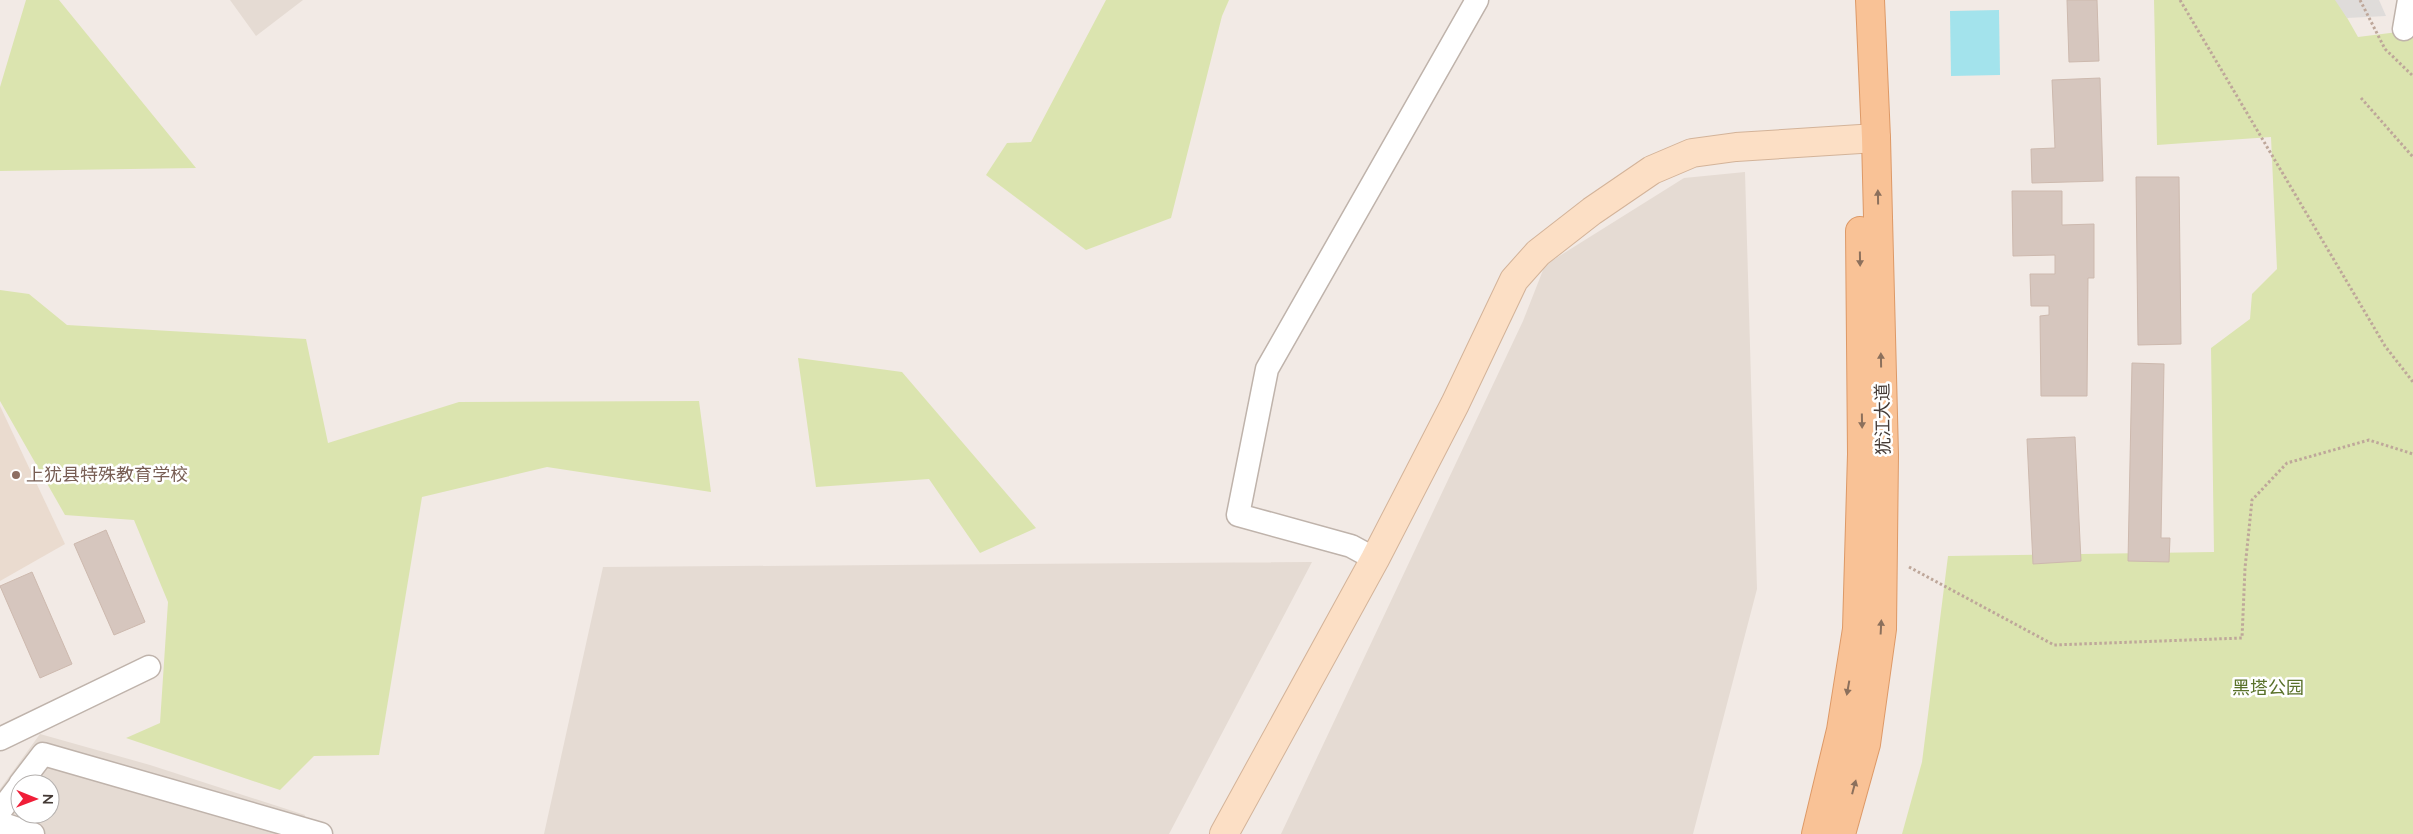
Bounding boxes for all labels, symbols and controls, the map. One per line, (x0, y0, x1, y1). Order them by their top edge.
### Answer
one-way arrow (1874, 189, 1882, 205)
one-way arrow (1856, 251, 1864, 267)
one-way arrow (1877, 351, 1885, 367)
street label: 犹江大道 (1870, 383, 1894, 455)
one-way arrow (1858, 413, 1866, 429)
place label: 上犹县特殊教育学校 (26, 463, 188, 485)
marker: 上犹县特殊教育学校 (10, 469, 22, 481)
one-way arrow (1878, 619, 1886, 635)
park label: 黑塔公园 (2232, 676, 2304, 698)
one-way arrow (1843, 680, 1851, 696)
north arrow (10, 774, 60, 824)
one-way arrow (1850, 779, 1858, 795)
text: N (40, 794, 57, 805)

